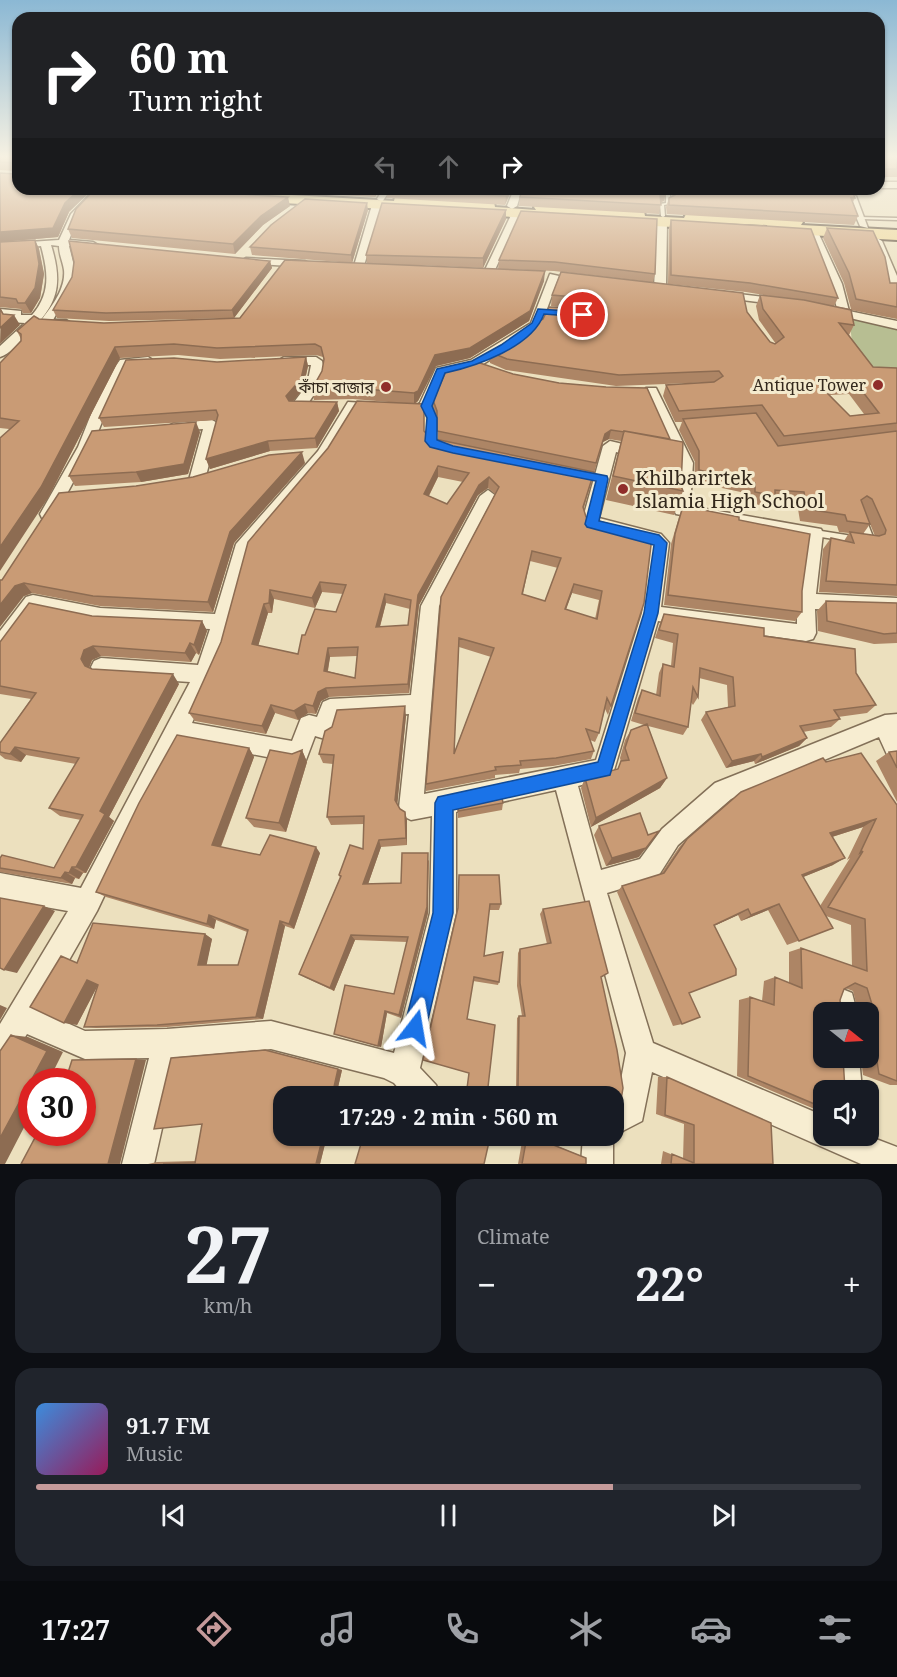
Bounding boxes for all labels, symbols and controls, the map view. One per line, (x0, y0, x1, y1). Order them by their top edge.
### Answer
text: 60 m (129, 28, 229, 85)
icon: right (30, 36, 108, 114)
text: Turn right (129, 82, 262, 119)
icon: left (369, 150, 402, 183)
icon: ahead (432, 150, 465, 183)
icon: right (495, 150, 528, 183)
pin (557, 289, 608, 340)
icon: arrive (566, 298, 599, 331)
place label: Antique Tower (753, 374, 866, 396)
place label: কাঁচা বাজার (297, 376, 374, 398)
marker: Antique Tower (871, 378, 885, 392)
marker: কাঁচা বাজার (379, 380, 393, 394)
place label: Khilbarirtek Islamia High School (635, 464, 824, 514)
marker: Khilbarirtek Islamia High School (616, 482, 630, 496)
position arrow (383, 996, 447, 1060)
north arrow (813, 1002, 879, 1068)
map controls (813, 1002, 879, 1146)
speed limit sign: 30 (18, 1068, 96, 1146)
button: sound (813, 1080, 879, 1146)
text: 17:29 · 2 min · 560 m (339, 1101, 558, 1131)
text: 27 (184, 1200, 272, 1306)
text: Climate (477, 1223, 550, 1250)
text: 22° (635, 1253, 704, 1314)
text: − (477, 1262, 496, 1307)
text: + (843, 1262, 861, 1307)
text: km/h (203, 1292, 253, 1319)
text: 91.7 FM (126, 1410, 210, 1440)
text: Music (126, 1440, 183, 1467)
icon: previous (157, 1499, 190, 1532)
icon: pause (432, 1499, 465, 1532)
icon: next (707, 1499, 740, 1532)
icon: directions (193, 1608, 235, 1650)
icon: music (317, 1608, 359, 1650)
icon: phone (441, 1608, 483, 1650)
icon: climate (565, 1608, 607, 1650)
icon: car (690, 1608, 732, 1650)
icon: filters (814, 1608, 856, 1650)
text: 17:27 (41, 1611, 110, 1648)

